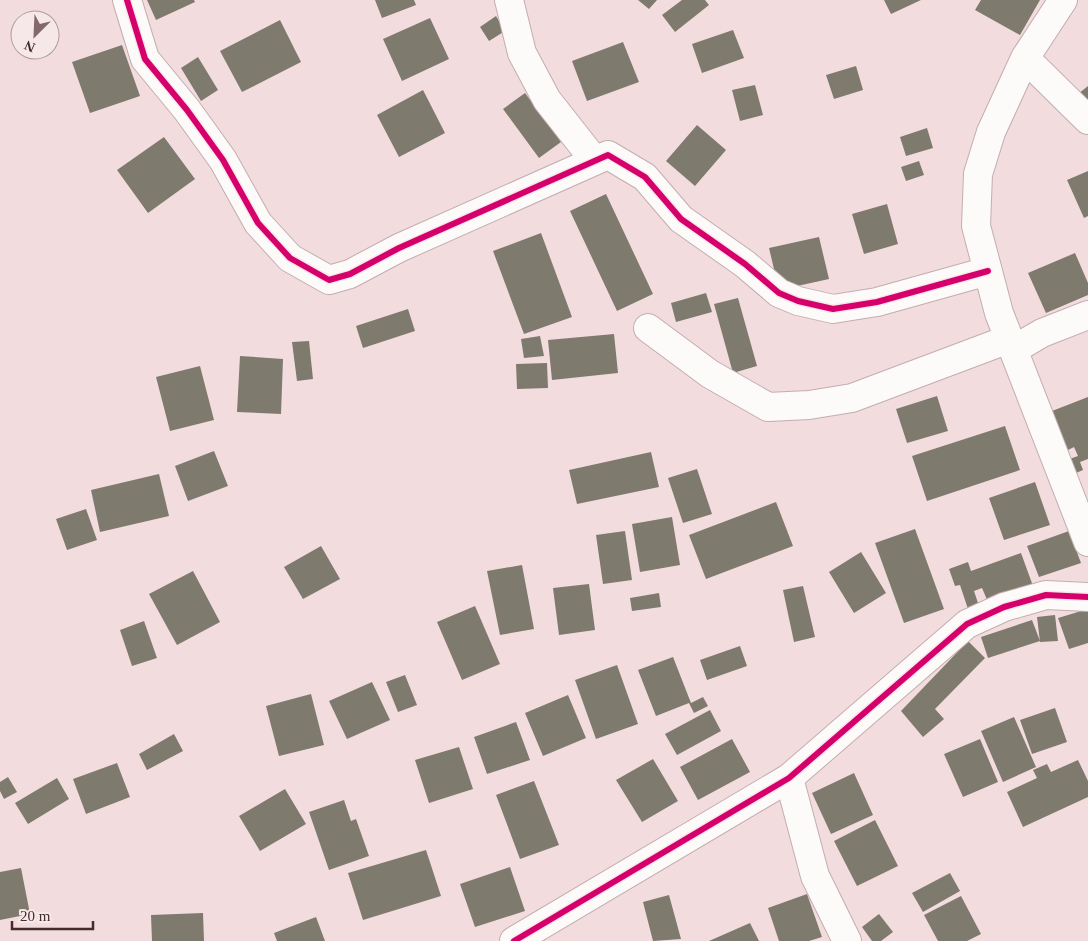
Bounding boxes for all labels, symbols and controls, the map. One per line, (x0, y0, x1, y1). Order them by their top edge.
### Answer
north arrow (10, 10, 60, 60)
text: N (22, 38, 38, 55)
scale bar (12, 898, 94, 930)
text: 20 m (20, 908, 51, 924)

